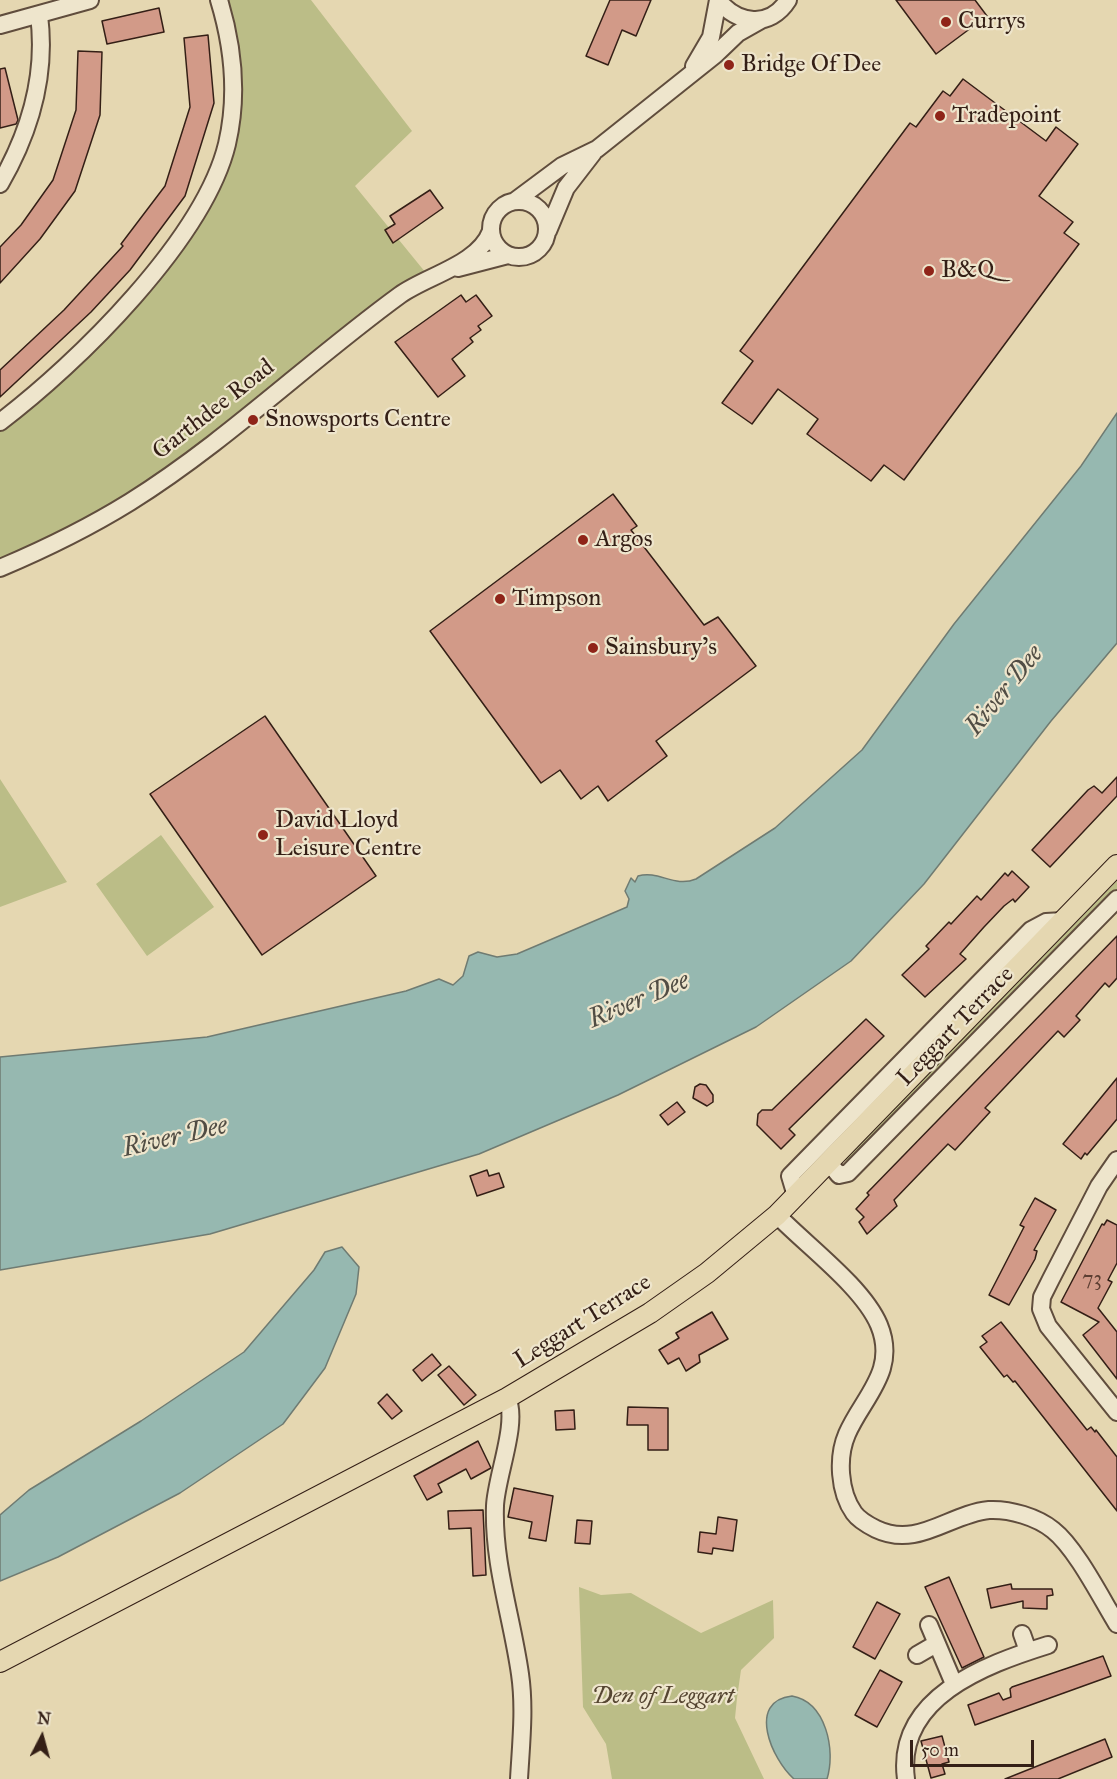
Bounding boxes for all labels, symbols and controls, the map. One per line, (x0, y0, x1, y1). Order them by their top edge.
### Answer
place label: Currys (958, 8, 1025, 36)
marker: Currys (939, 15, 953, 29)
place label: Bridge Of Dee (741, 51, 881, 79)
marker: Bridge Of Dee (722, 58, 736, 72)
place label: Tradepoint (952, 102, 1061, 130)
marker: Tradepoint (933, 109, 947, 123)
place label: B&Q (941, 257, 994, 285)
marker: B&Q (922, 264, 936, 278)
street label: Garthdee Road (147, 353, 281, 467)
place label: Snowsports Centre (265, 406, 451, 434)
marker: Snowsports Centre (246, 413, 260, 427)
place label: Argos (595, 526, 652, 554)
marker: Argos (576, 533, 590, 547)
place label: Timpson (512, 585, 601, 613)
marker: Timpson (493, 592, 507, 606)
place label: Sainsbury's (605, 634, 717, 662)
water label: River Dee (959, 640, 1051, 742)
marker: Sainsbury's (586, 641, 600, 655)
place label: David Lloyd Leisure Centre (275, 807, 421, 863)
marker: David Lloyd Leisure Centre (256, 828, 270, 842)
street label: Leggart Terrace (892, 961, 1020, 1093)
water label: River Dee (584, 966, 694, 1036)
water label: River Dee (120, 1111, 230, 1165)
house number: 73 (1082, 1267, 1102, 1293)
street label: Leggart Terrace (509, 1269, 657, 1375)
park label: Den of Leggart (592, 1683, 734, 1711)
north arrow (12, 1707, 72, 1767)
text: N (36, 1708, 52, 1729)
scale bar (913, 1728, 1038, 1766)
text: 50 m (921, 1739, 959, 1761)

